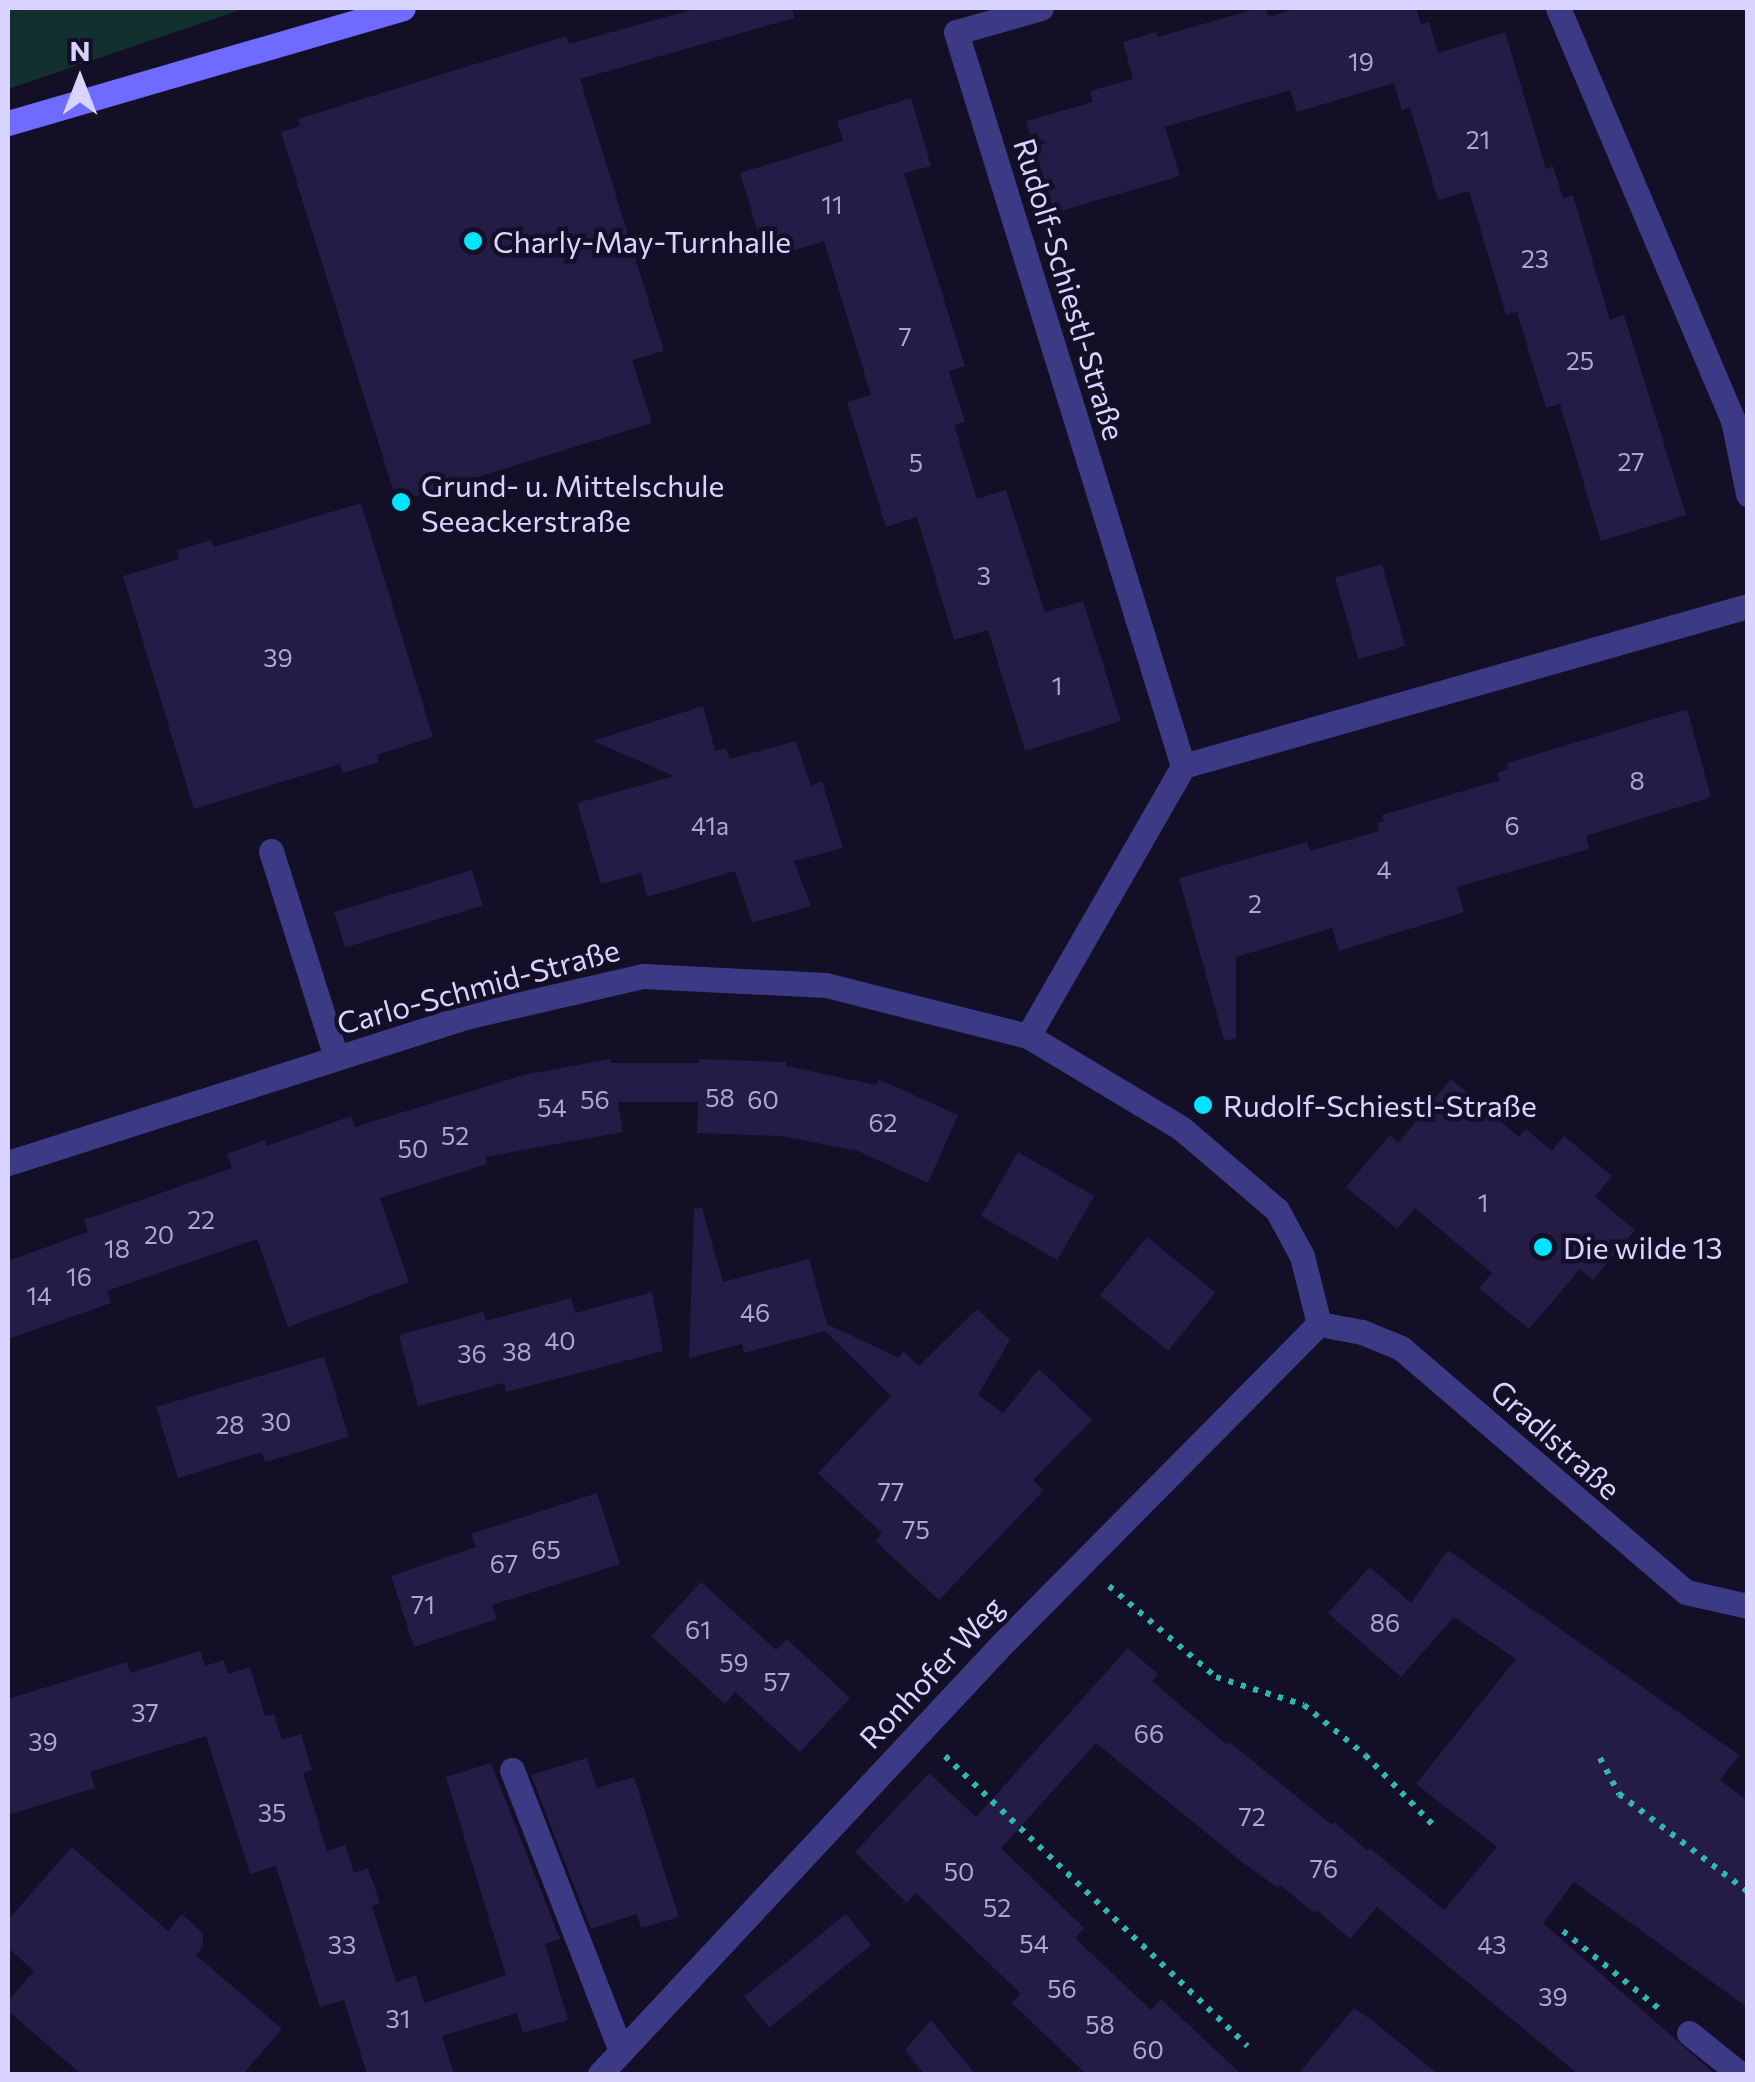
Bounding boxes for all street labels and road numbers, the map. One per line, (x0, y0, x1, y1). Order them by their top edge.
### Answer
street label: Rudolf-Schiestl-Straße (1007, 134, 1133, 444)
street label: Carlo-Schmid-Straße (333, 931, 623, 1041)
street label: Gradlstraße (1484, 1372, 1628, 1506)
street label: Ronhofer Weg (852, 1589, 1010, 1755)

